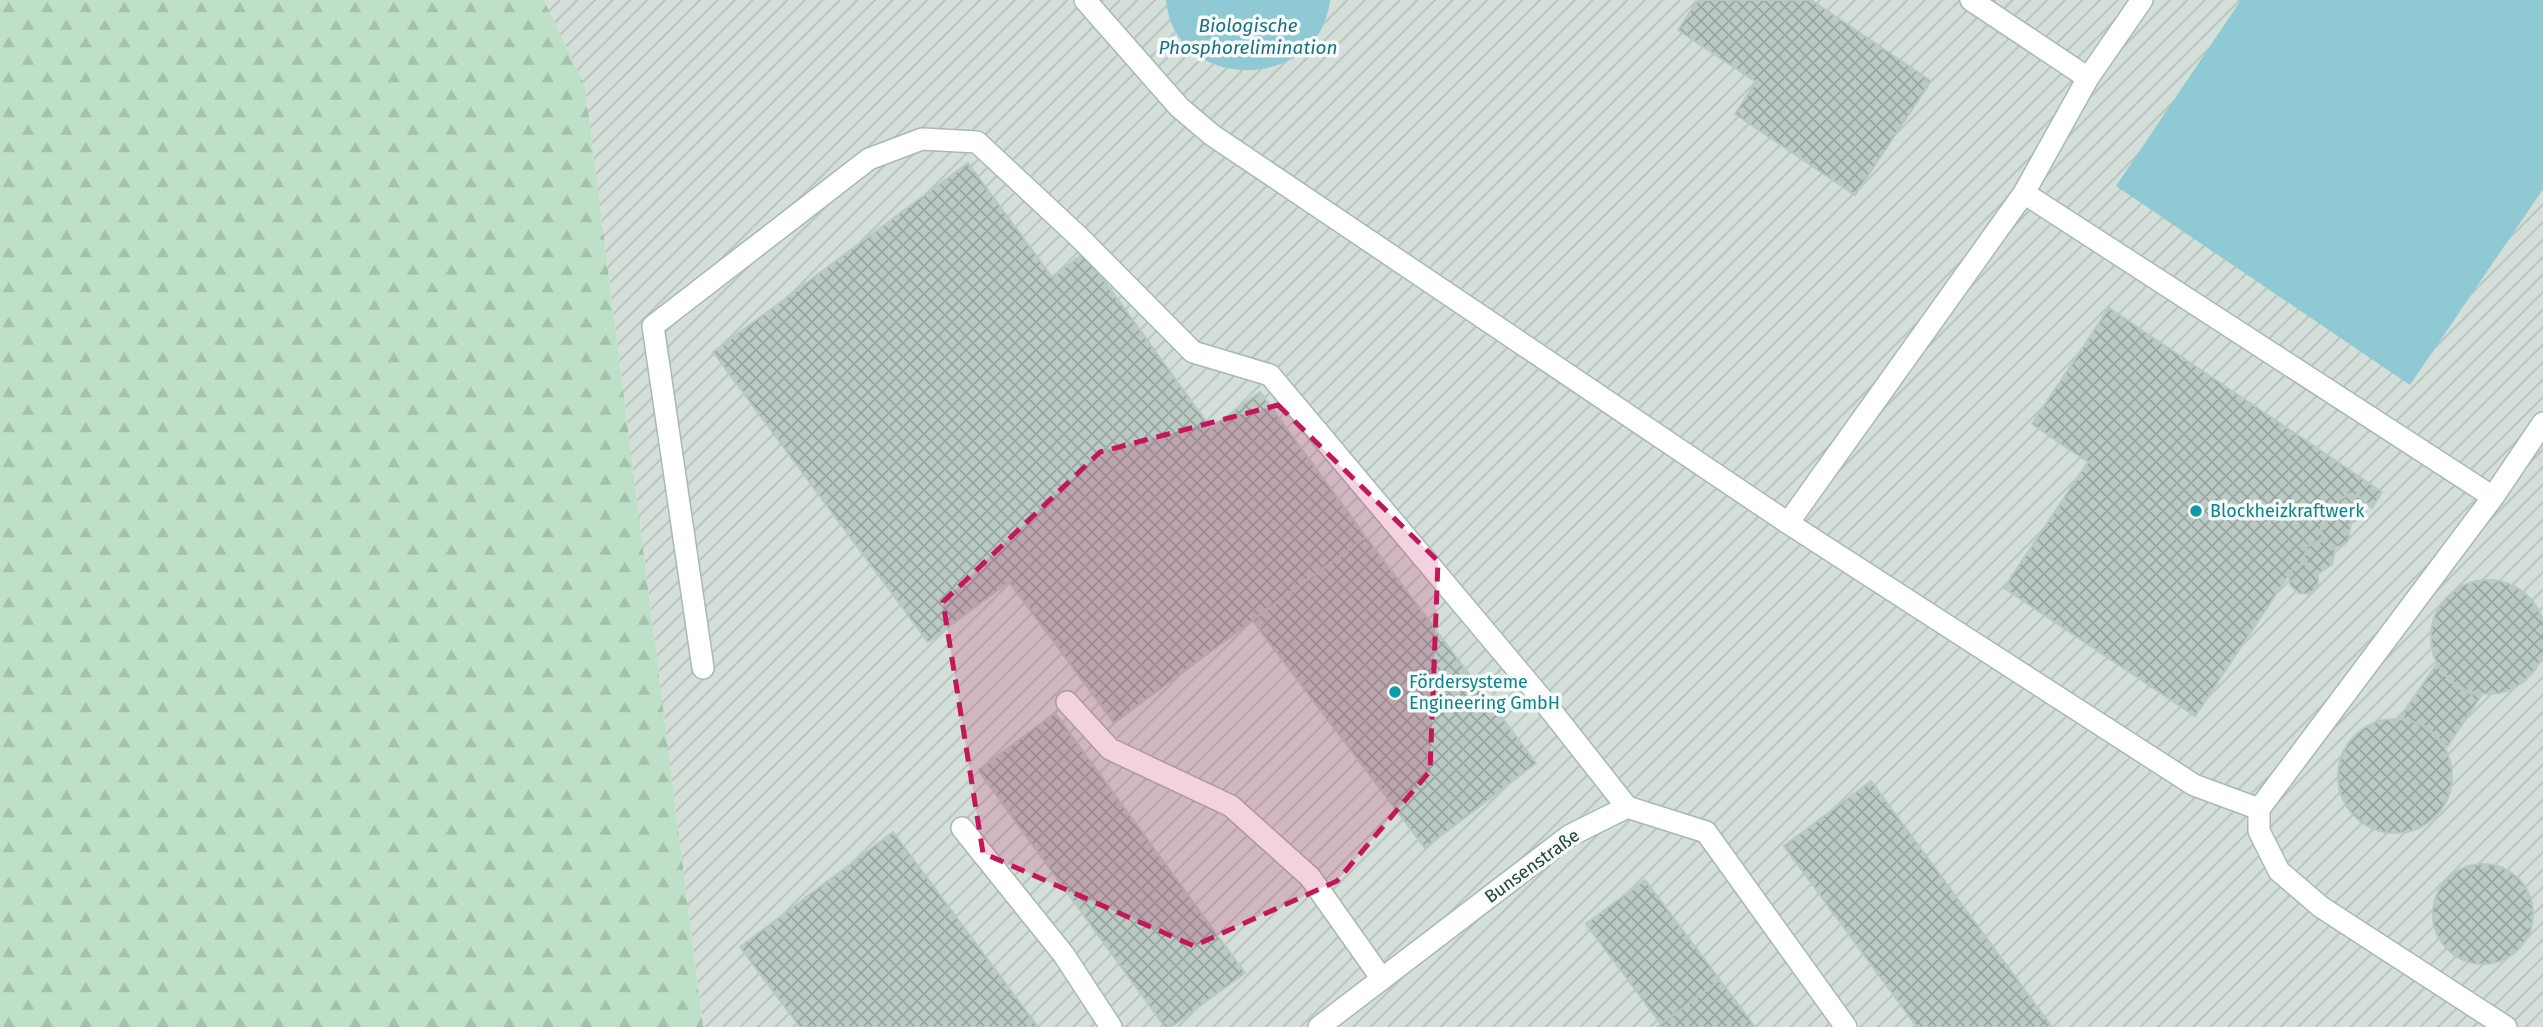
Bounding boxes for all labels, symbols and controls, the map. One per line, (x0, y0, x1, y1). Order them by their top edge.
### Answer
water label: Biologische Phosphorelimination (1159, 14, 1337, 59)
place label: Blockheizkraftwerk (2210, 500, 2365, 522)
marker: Blockheizkraftwerk (2188, 503, 2204, 519)
place label: Fördersysteme Engineering GmbH (1409, 671, 1560, 714)
marker: Fördersysteme Engineering GmbH (1387, 684, 1403, 700)
street label: Bunsenstraße (1480, 824, 1584, 908)

